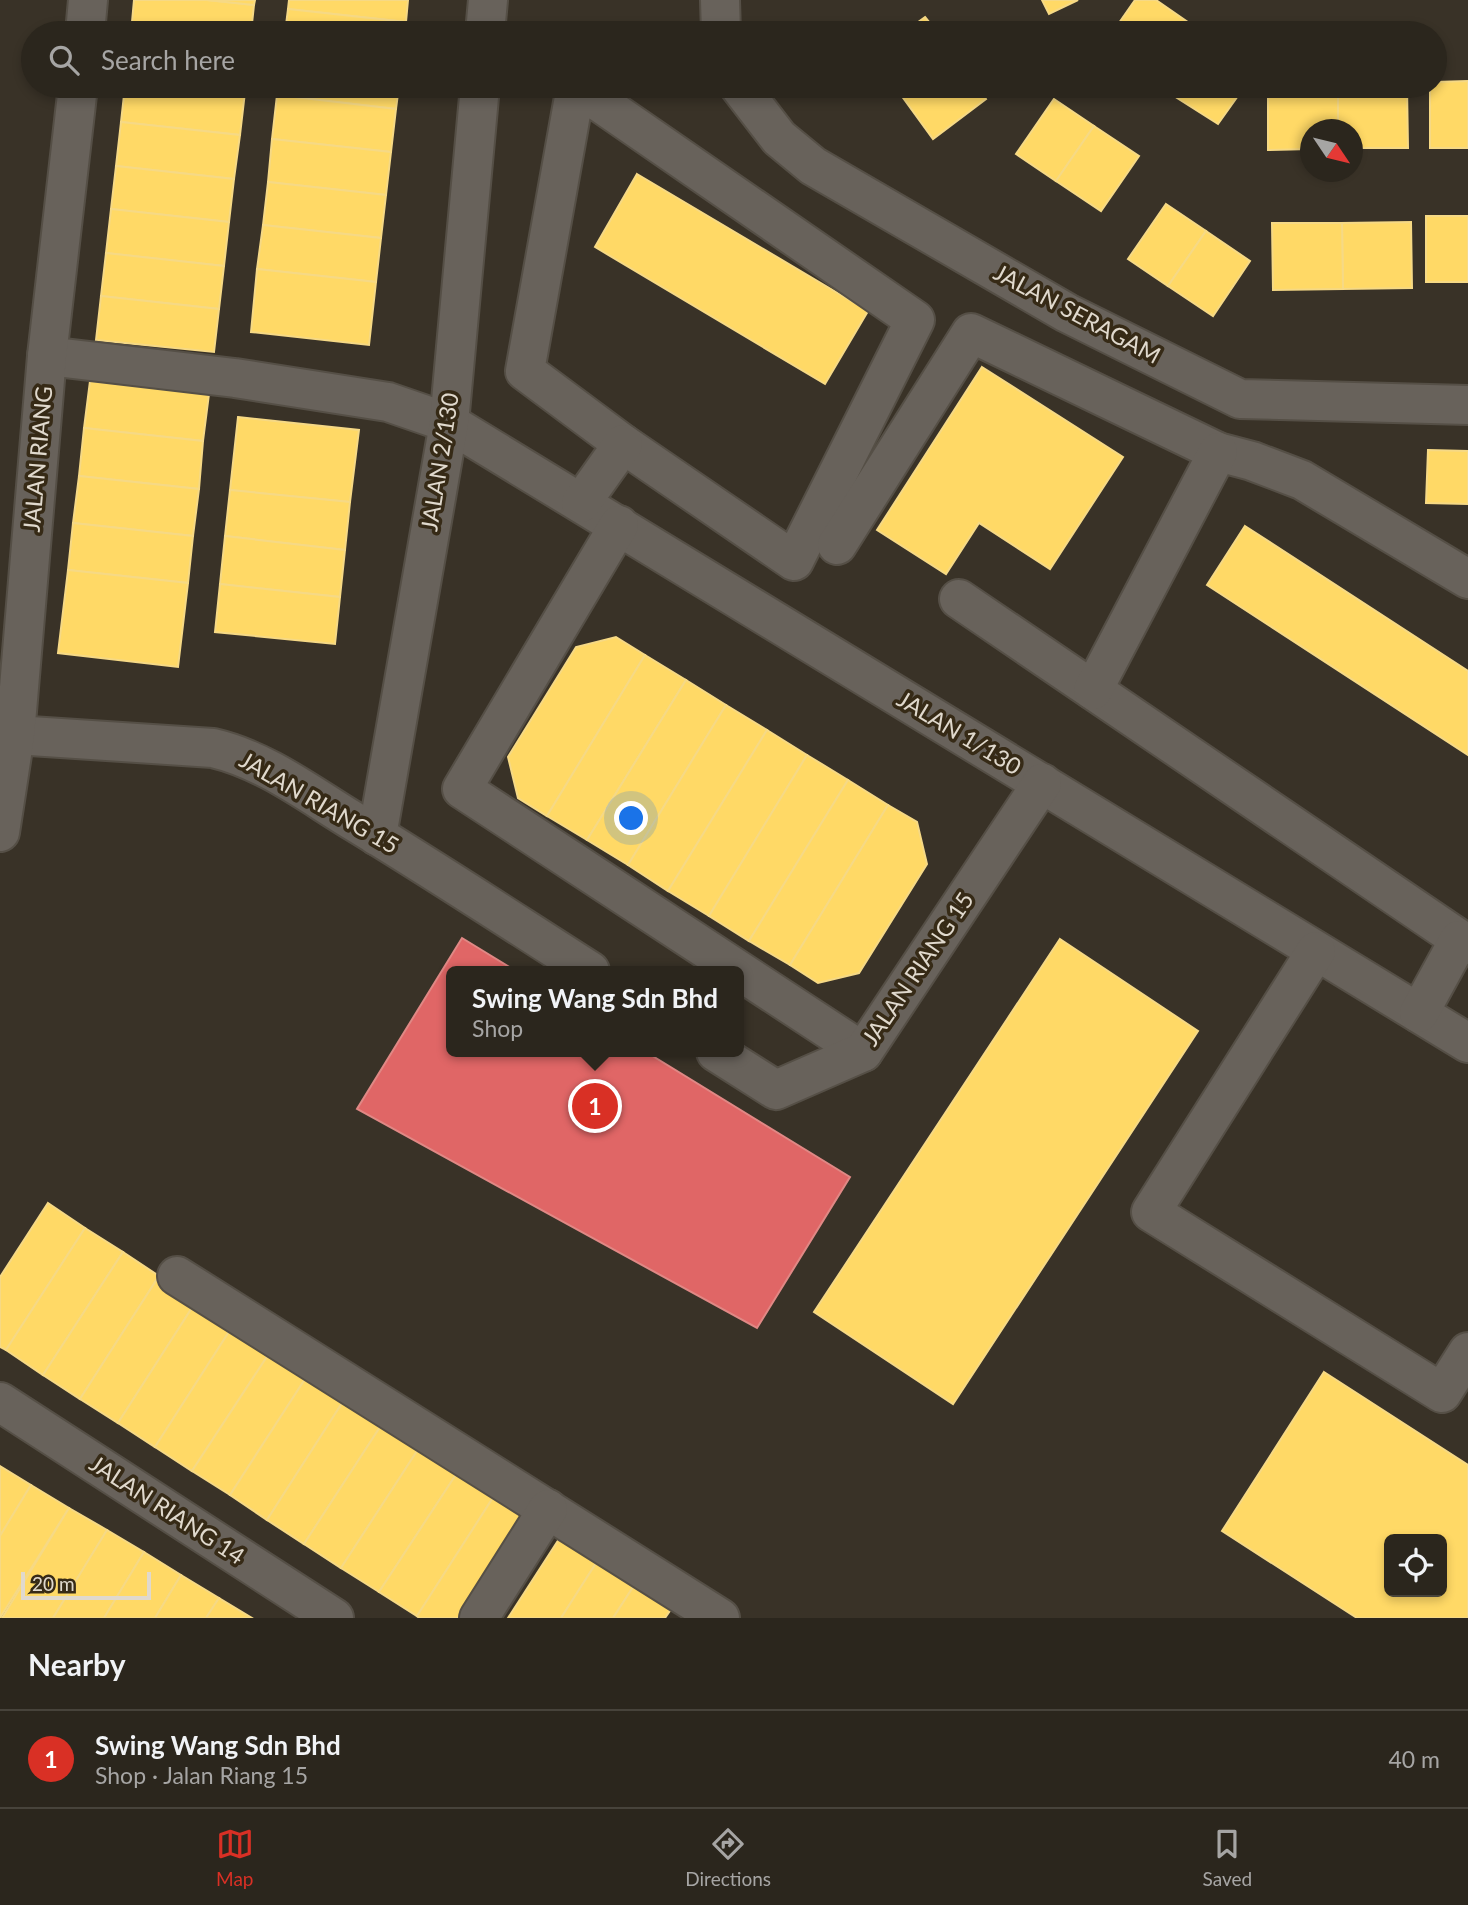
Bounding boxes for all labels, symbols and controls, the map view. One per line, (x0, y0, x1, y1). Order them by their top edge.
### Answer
search box (21, 21, 1447, 98)
icon: search (45, 41, 83, 79)
text: Search here (101, 44, 235, 76)
north arrow (1300, 119, 1363, 182)
street label: JALAN SERAGAM (989, 257, 1166, 369)
street label: JALAN RIANG (17, 385, 57, 533)
street label: JALAN 2/130 (414, 391, 464, 533)
street label: JALAN 1/130 (892, 684, 1027, 780)
street label: JALAN RIANG 15 (235, 745, 404, 859)
your location (614, 801, 648, 835)
street label: JALAN RIANG 15 (855, 886, 979, 1051)
popup (446, 966, 744, 1057)
text: Swing Wang Sdn Bhd (472, 982, 718, 1014)
text: Shop (472, 1014, 523, 1042)
pin: 1 (572, 1080, 618, 1132)
street label: JALAN RIANG 14 (85, 1449, 250, 1570)
map controls (1384, 1534, 1447, 1597)
button: locate (1384, 1534, 1447, 1597)
scale bar (21, 1569, 150, 1601)
text: 20 m (32, 1572, 75, 1595)
text: Nearby (28, 1646, 126, 1682)
text: Swing Wang Sdn Bhd (95, 1729, 341, 1761)
text: 1 (44, 1745, 58, 1773)
text: 40 m (1389, 1745, 1440, 1773)
text: Shop · Jalan Riang 15 (95, 1761, 308, 1789)
tab: Map (216, 1825, 254, 1890)
tab: Directions (685, 1825, 771, 1890)
tab: Saved (1203, 1825, 1252, 1890)

